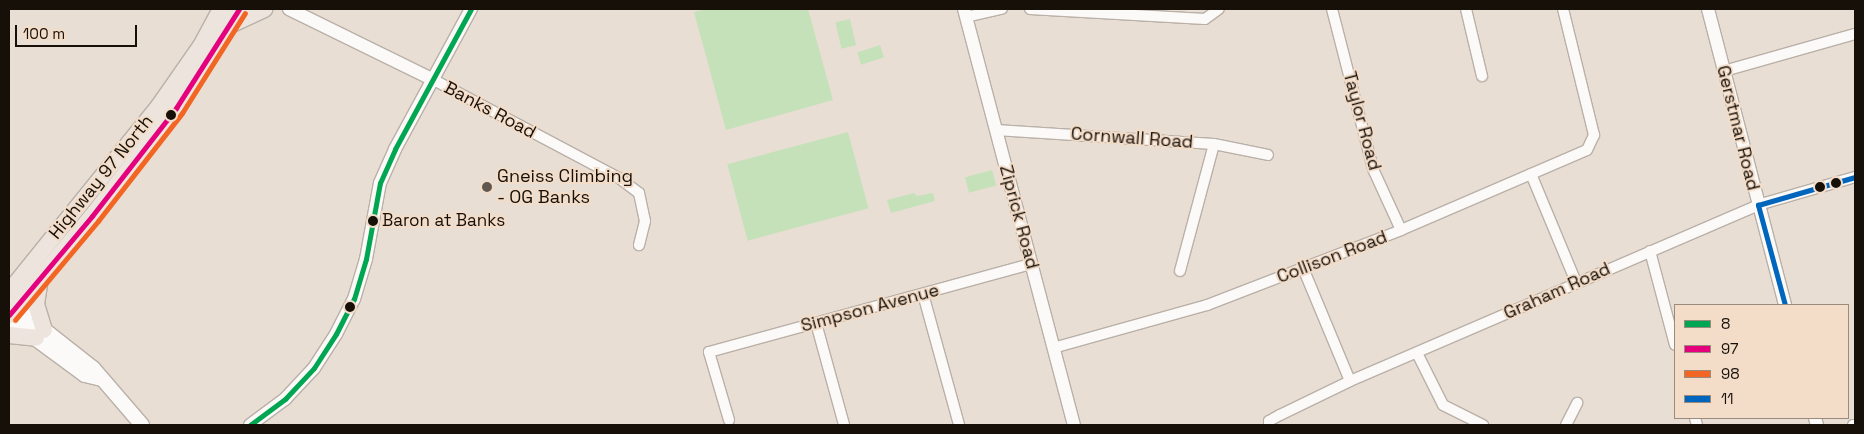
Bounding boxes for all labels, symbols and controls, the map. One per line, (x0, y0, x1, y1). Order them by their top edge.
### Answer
scale bar (18, 15, 140, 47)
text: 100 m (23, 24, 65, 43)
street label: Gerstmar Road (1712, 63, 1764, 193)
street label: Taylor Road (1338, 69, 1386, 173)
street label: Banks Road (440, 77, 540, 143)
unlabelled marker (166, 110, 176, 120)
street label: Highway 97 North (44, 111, 158, 243)
street label: Cornwall Road (1070, 123, 1194, 153)
street label: Ziprick Road (995, 163, 1043, 271)
place label: Gneiss Climbing - OG Banks (497, 166, 633, 208)
unlabelled marker (1831, 178, 1841, 188)
marker: Gneiss Climbing - OG Banks (481, 181, 493, 193)
unlabelled marker (1815, 182, 1825, 192)
place label: Baron at Banks (382, 211, 505, 231)
marker: Baron at Banks (368, 216, 378, 226)
street label: Collison Road (1274, 226, 1390, 288)
street label: Graham Road (1500, 258, 1614, 324)
street label: Simpson Avenue (798, 279, 942, 337)
unlabelled marker (345, 302, 355, 312)
legend (1674, 304, 1849, 419)
text: 8 (1721, 314, 1730, 333)
text: 97 (1721, 339, 1738, 358)
text: 98 (1721, 364, 1740, 383)
text: 11 (1721, 389, 1734, 408)

